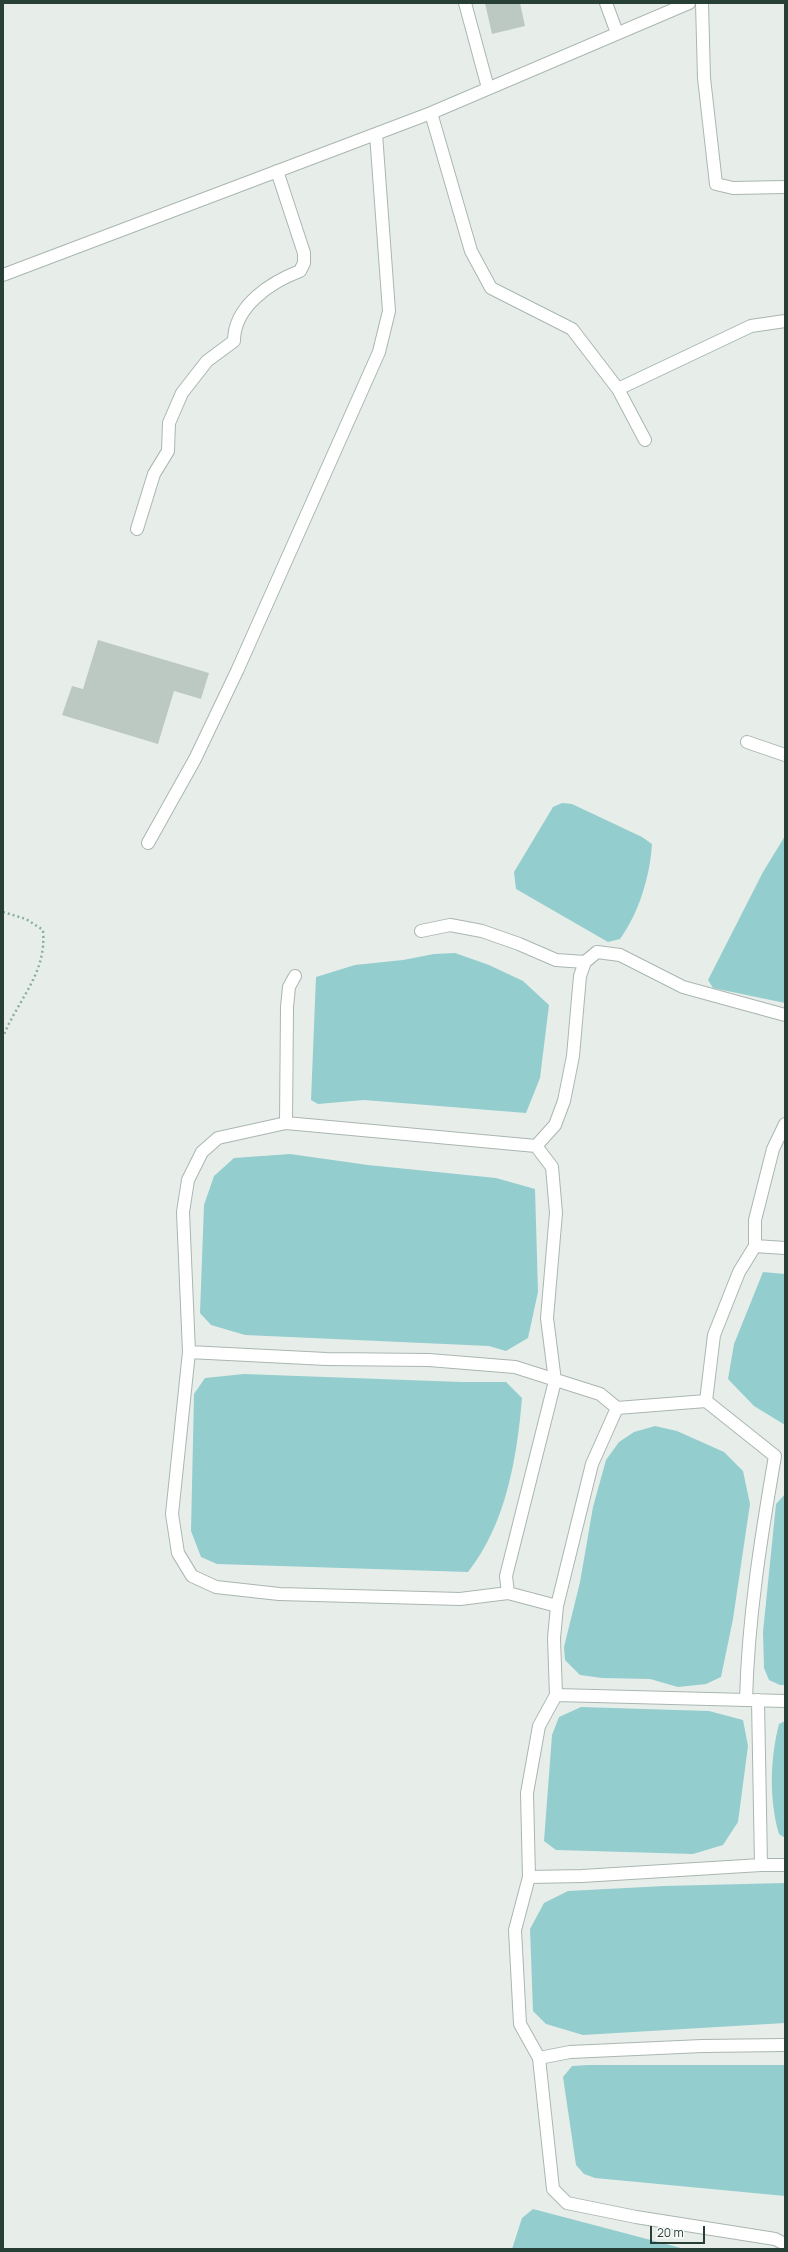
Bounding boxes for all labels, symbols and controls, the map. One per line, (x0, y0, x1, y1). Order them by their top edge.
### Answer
scale bar (652, 2218, 707, 2244)
text: 20 m (657, 2224, 684, 2241)

